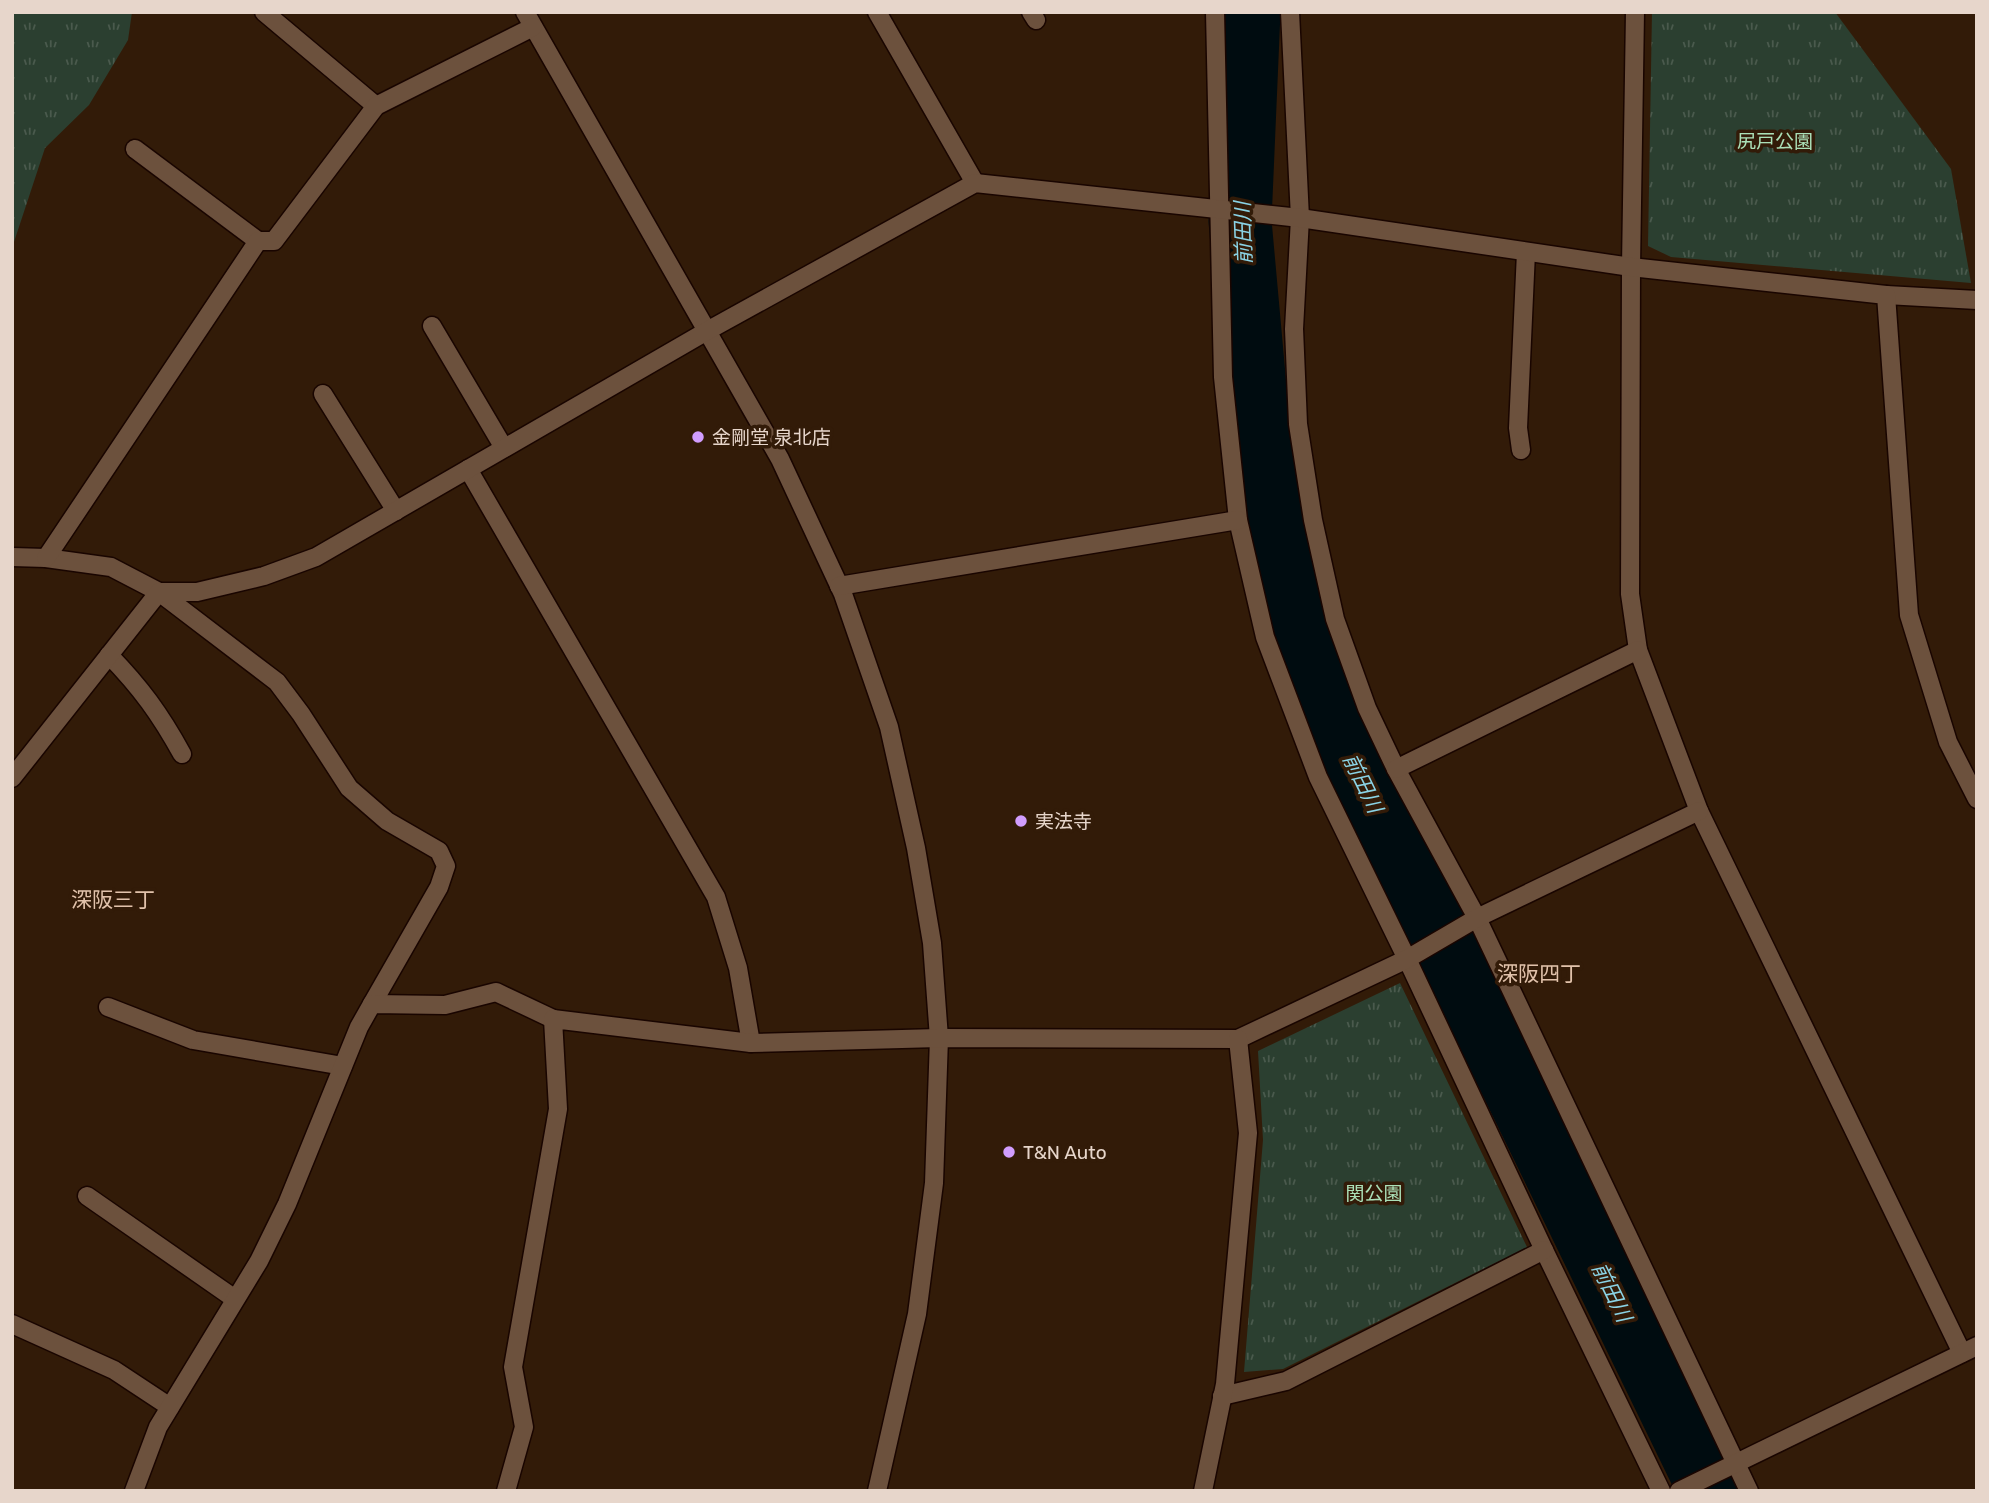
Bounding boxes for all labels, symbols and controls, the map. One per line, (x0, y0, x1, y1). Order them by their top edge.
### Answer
park label: 尻戸公園 (1737, 130, 1813, 153)
water label: 前田川 (1229, 199, 1257, 265)
place label: 金剛堂 泉北店 (712, 426, 831, 449)
marker: 金剛堂 泉北店 (690, 429, 706, 445)
water label: 前田川 (1338, 749, 1389, 819)
place label: 実法寺 (1035, 810, 1092, 833)
marker: 実法寺 (1013, 813, 1029, 829)
district label: 深阪三丁 (71, 887, 155, 912)
district label: 深阪四丁 (1497, 961, 1581, 986)
place label: T&N Auto (1023, 1141, 1107, 1164)
marker: T&N Auto (1001, 1144, 1017, 1160)
park label: 関公園 (1345, 1182, 1403, 1205)
water label: 前田川 (1587, 1258, 1638, 1328)

